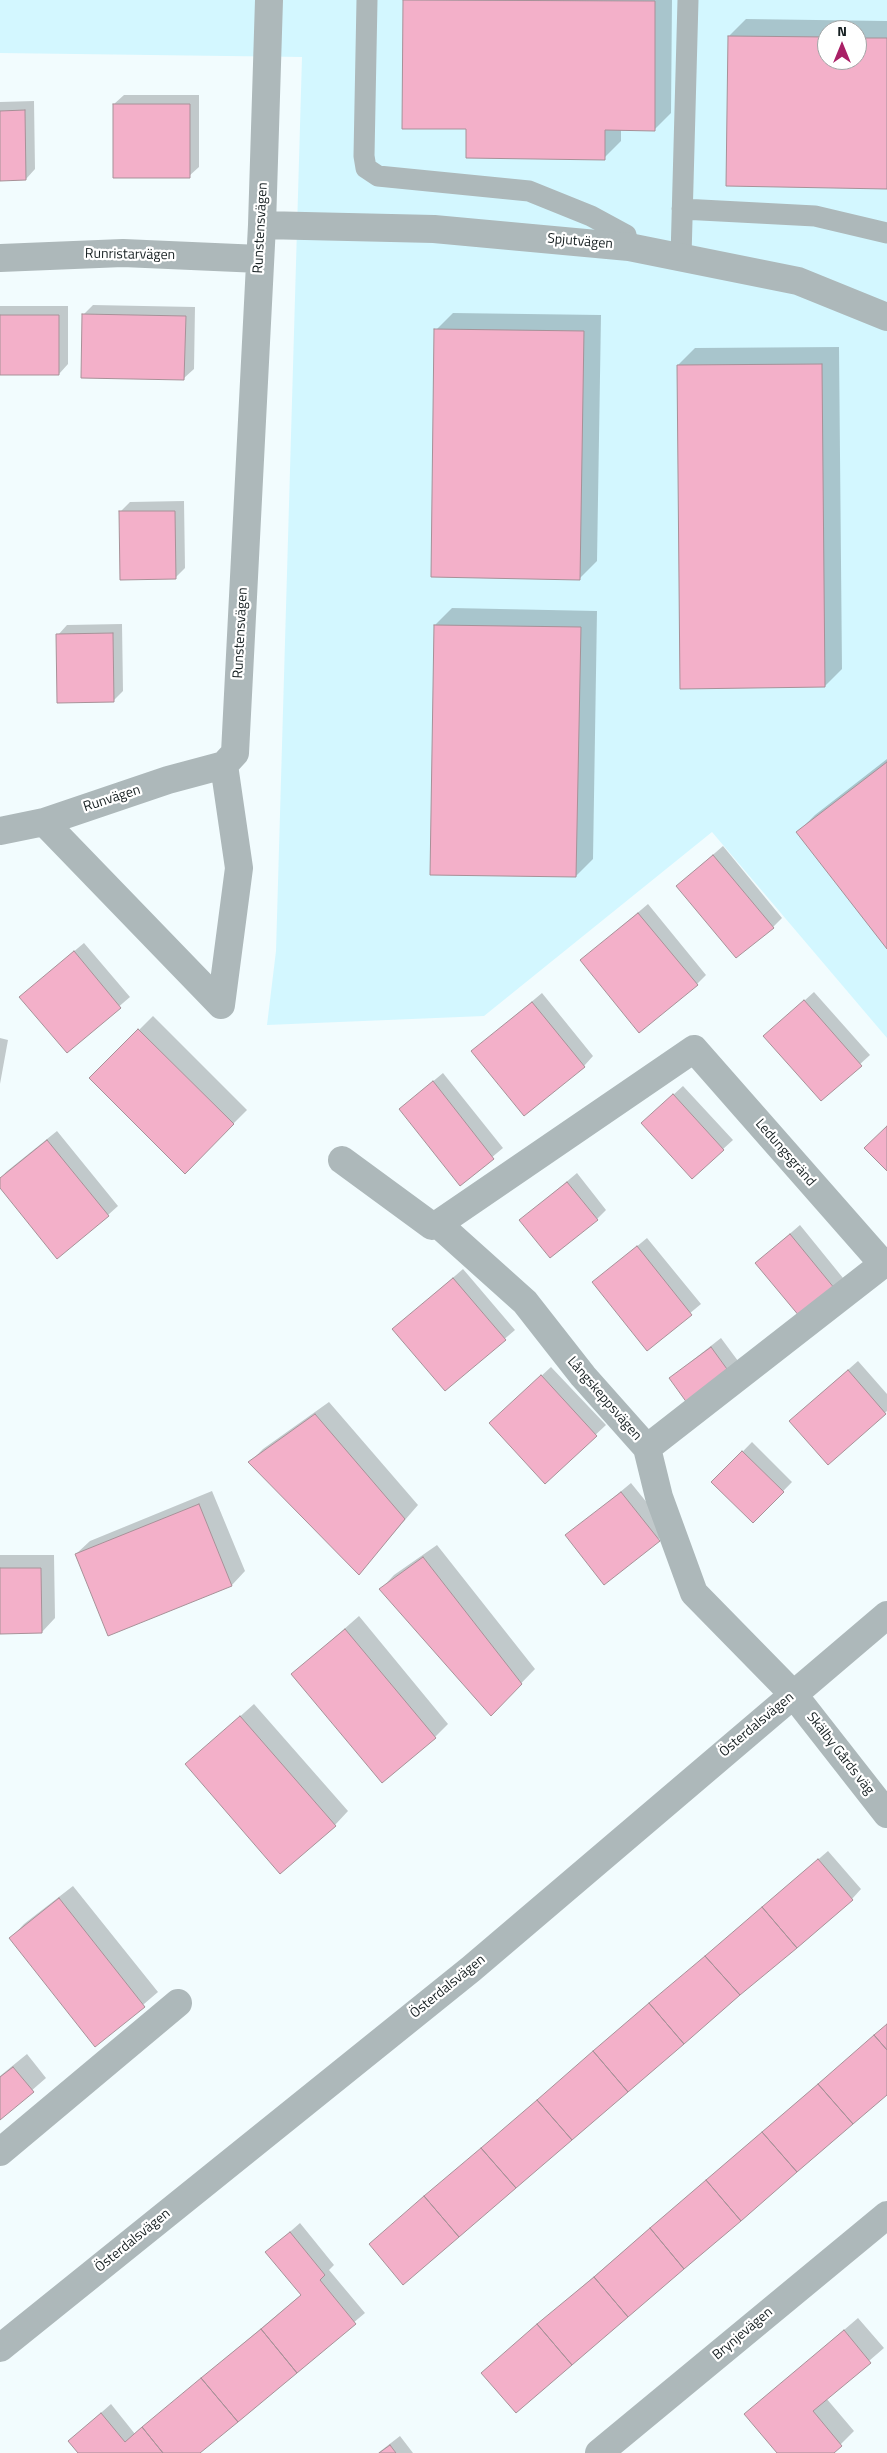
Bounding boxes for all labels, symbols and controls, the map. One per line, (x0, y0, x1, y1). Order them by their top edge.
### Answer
north arrow (817, 20, 867, 70)
text: N (837, 20, 847, 41)
street label: Runstensvägen (250, 182, 272, 274)
street label: Spjutvägen (546, 231, 614, 253)
street label: Runristarvägen (85, 246, 175, 264)
street label: Runstensvägen (230, 587, 252, 679)
street label: Runvägen (81, 782, 143, 816)
street label: Ledungsgränd (751, 1116, 819, 1190)
street label: Långskeppsvägen (563, 1354, 645, 1444)
street label: Österdalsvägen (716, 1689, 798, 1761)
street label: Skälby Gårds väg (803, 1710, 877, 1798)
street label: Österdalsvägen (407, 1952, 489, 2022)
street label: Österdalsvägen (92, 2206, 174, 2276)
street label: Brynjevägen (710, 2304, 776, 2364)

